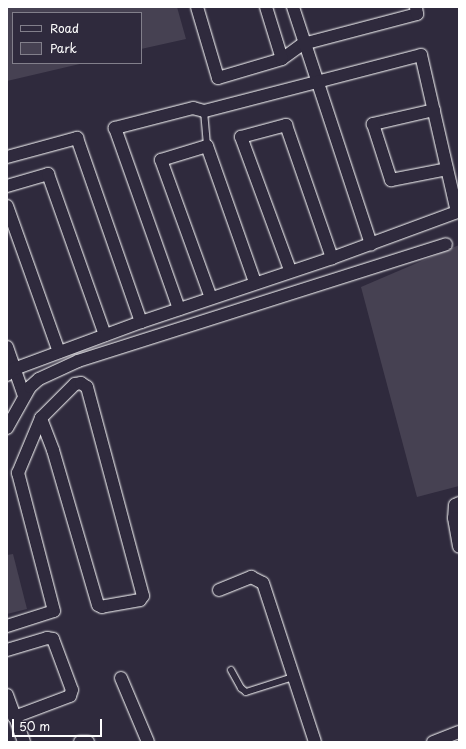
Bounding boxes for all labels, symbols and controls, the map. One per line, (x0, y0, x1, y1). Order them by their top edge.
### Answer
legend (12, 12, 142, 64)
text: Road (50, 19, 79, 37)
text: Park (50, 39, 77, 57)
scale bar (14, 711, 104, 737)
text: 50 m (19, 717, 50, 735)

